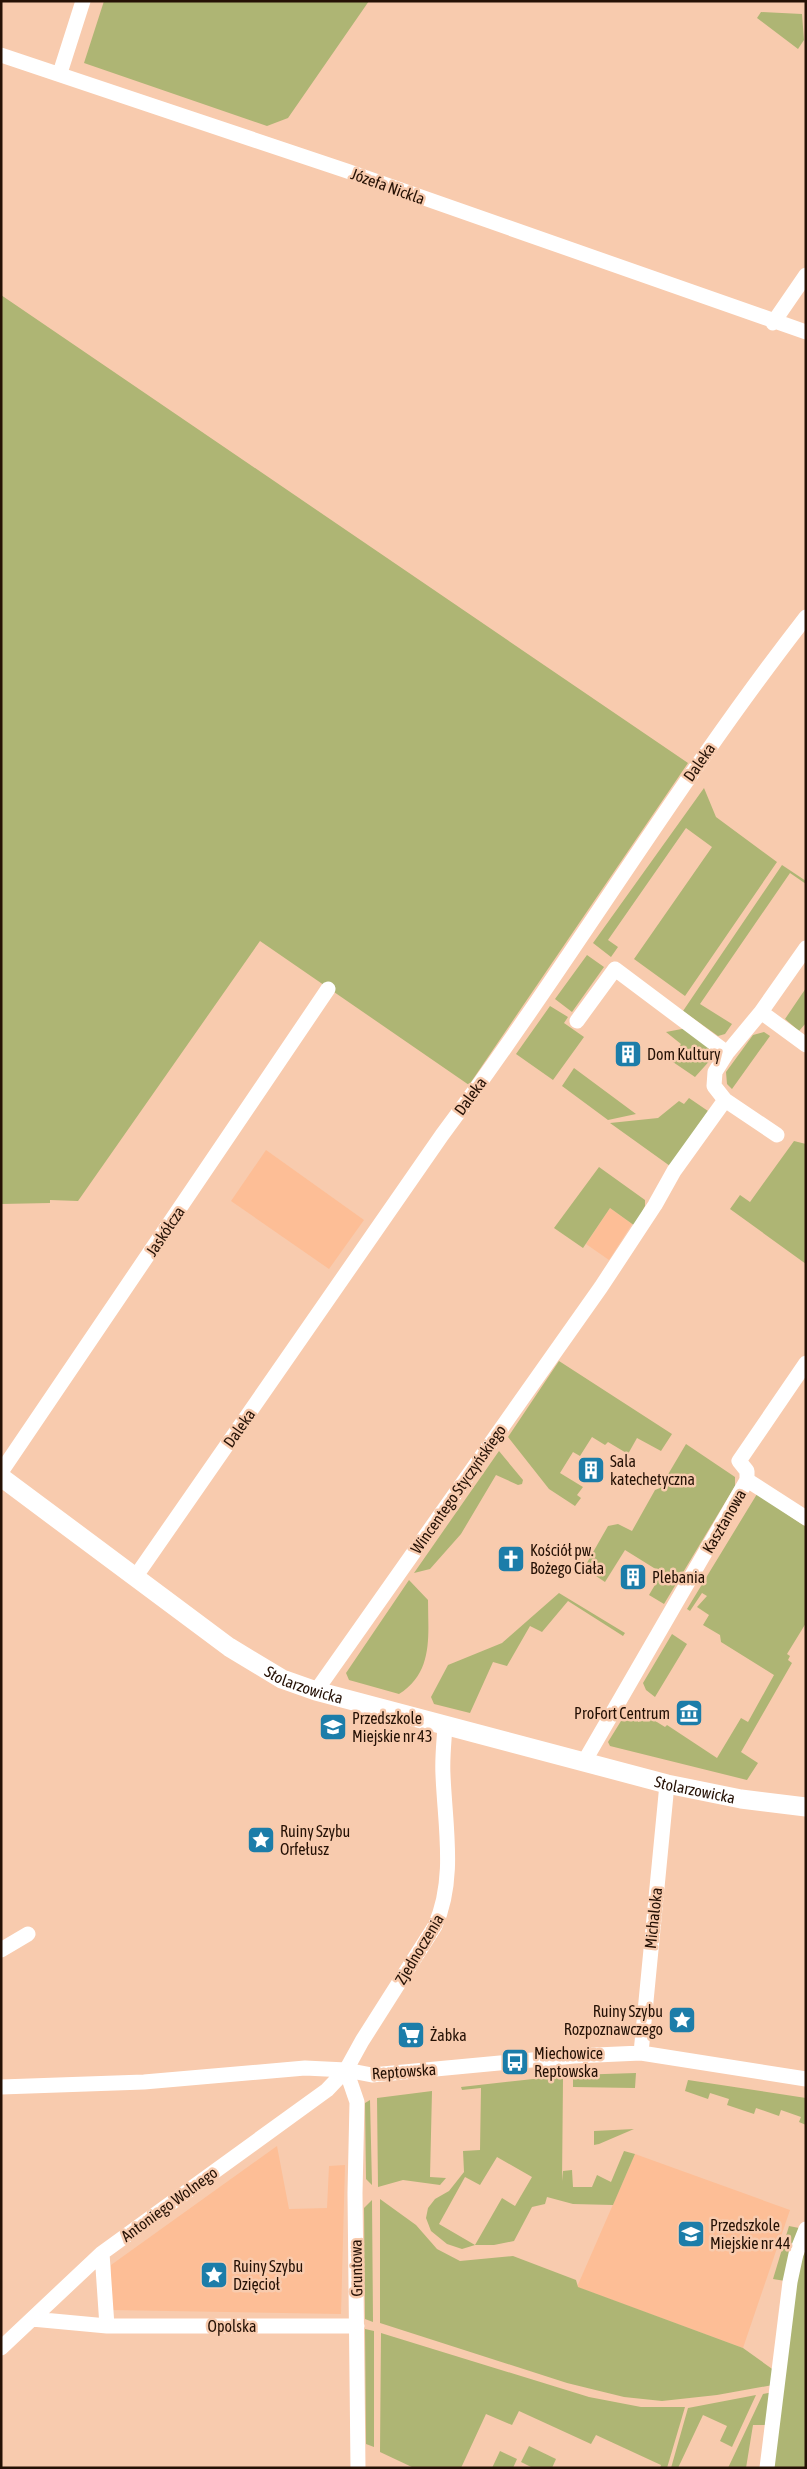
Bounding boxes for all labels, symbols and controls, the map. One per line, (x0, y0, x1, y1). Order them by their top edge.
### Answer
street label: Józefa Nickla (349, 164, 427, 208)
street label: Daleka (680, 740, 718, 784)
building icon: Dom Kultury (613, 1039, 643, 1069)
place label: Dom Kultury (647, 1045, 721, 1064)
street label: Daleka (450, 1074, 490, 1118)
street label: Jaskółcza (142, 1203, 188, 1259)
street label: Daleka (220, 1406, 258, 1450)
street label: Wincentego Styczyńskiego (407, 1421, 510, 1557)
place label: Sala katechetyczna (610, 1452, 695, 1489)
building icon: Sala katechetyczna (576, 1455, 606, 1485)
street label: Kasztanowa (699, 1486, 749, 1556)
place label: Kościół pw. Bożego Ciała (530, 1541, 604, 1578)
church icon: Kościół pw. Bożego Ciała (496, 1544, 526, 1574)
building icon: Plebania (618, 1562, 648, 1592)
place label: Plebania (652, 1568, 705, 1586)
street label: Stolarzowicka (262, 1662, 345, 1707)
museum icon: ProFort Centrum (674, 1698, 704, 1728)
place label: ProFort Centrum (574, 1704, 670, 1722)
place label: Przedszkole Miejskie nr 43 (352, 1709, 432, 1746)
school or university icon: Przedszkole Miejskie nr 43 (318, 1712, 348, 1742)
street label: Stolarzowicka (653, 1772, 737, 1807)
place label: Ruiny Szybu Orfełusz (280, 1822, 350, 1858)
place icon: Ruiny Szybu Orfełusz (246, 1825, 276, 1855)
street label: Michaloka (641, 1886, 665, 1950)
street label: Zjednoczenia (391, 1911, 448, 1988)
place label: Ruiny Szybu Rozpoznawczego (564, 2002, 663, 2039)
place icon: Ruiny Szybu Rozpoznawczego (667, 2005, 697, 2035)
supermarket icon: Żabka (396, 2020, 426, 2050)
place label: Żabka (430, 2026, 467, 2044)
place label: Miechowice Reptowska (534, 2044, 603, 2081)
bus stop icon: Miechowice Reptowska (500, 2047, 530, 2077)
street label: Reptowska (371, 2060, 437, 2083)
street label: Antoniego Wolnego (117, 2163, 221, 2246)
place label: Przedszkole Miejskie nr 44 (710, 2216, 790, 2253)
school or university icon: Przedszkole Miejskie nr 44 (676, 2219, 706, 2249)
street label: Gruntowa (347, 2239, 365, 2297)
place label: Ruiny Szybu Dzięcioł (233, 2257, 303, 2294)
place icon: Ruiny Szybu Dzięcioł (199, 2260, 229, 2290)
street label: Opolska (208, 2317, 256, 2336)

